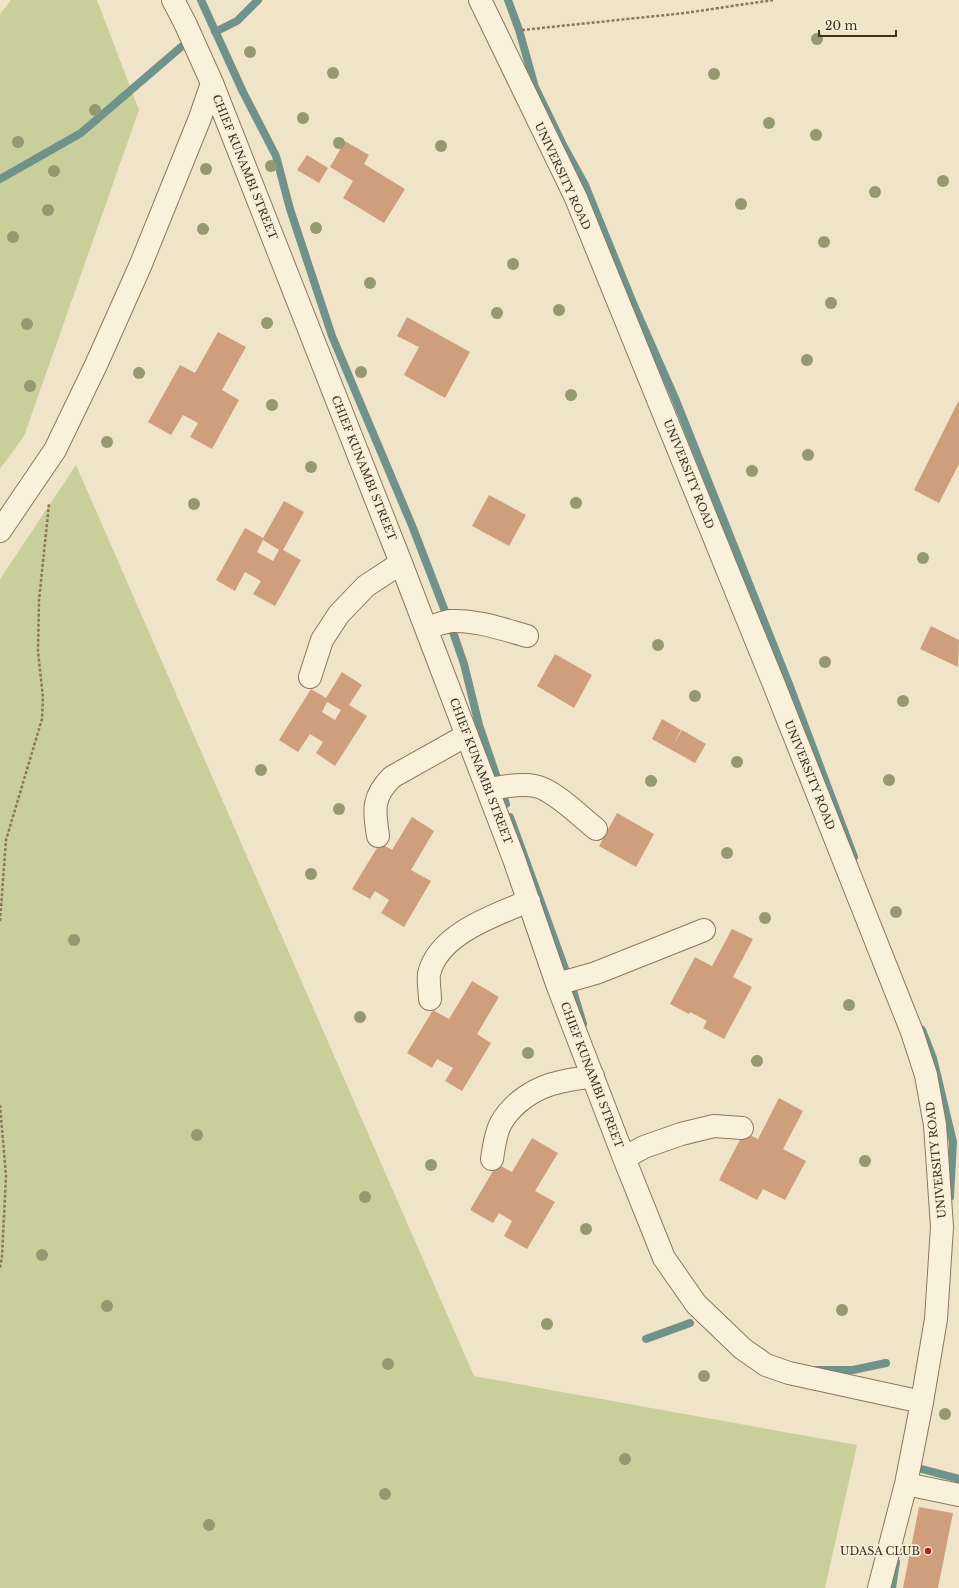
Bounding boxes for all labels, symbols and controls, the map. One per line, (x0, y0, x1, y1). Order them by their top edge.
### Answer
scale bar (819, 12, 896, 38)
text: 20 m (825, 18, 857, 33)
street label: CHIEF KUNAMBI STREET (209, 92, 281, 242)
street label: UNIVERSITY ROAD (532, 120, 594, 232)
street label: CHIEF KUNAMBI STREET (328, 393, 400, 543)
street label: UNIVERSITY ROAD (661, 417, 718, 531)
street label: CHIEF KUNAMBI STREET (447, 696, 515, 846)
street label: UNIVERSITY ROAD (782, 718, 839, 832)
street label: CHIEF KUNAMBI STREET (558, 1000, 626, 1150)
street label: UNIVERSITY ROAD (923, 1101, 949, 1219)
place label: UDASA CLUB (840, 1544, 920, 1558)
marker: UDASA CLUB (923, 1546, 933, 1556)

